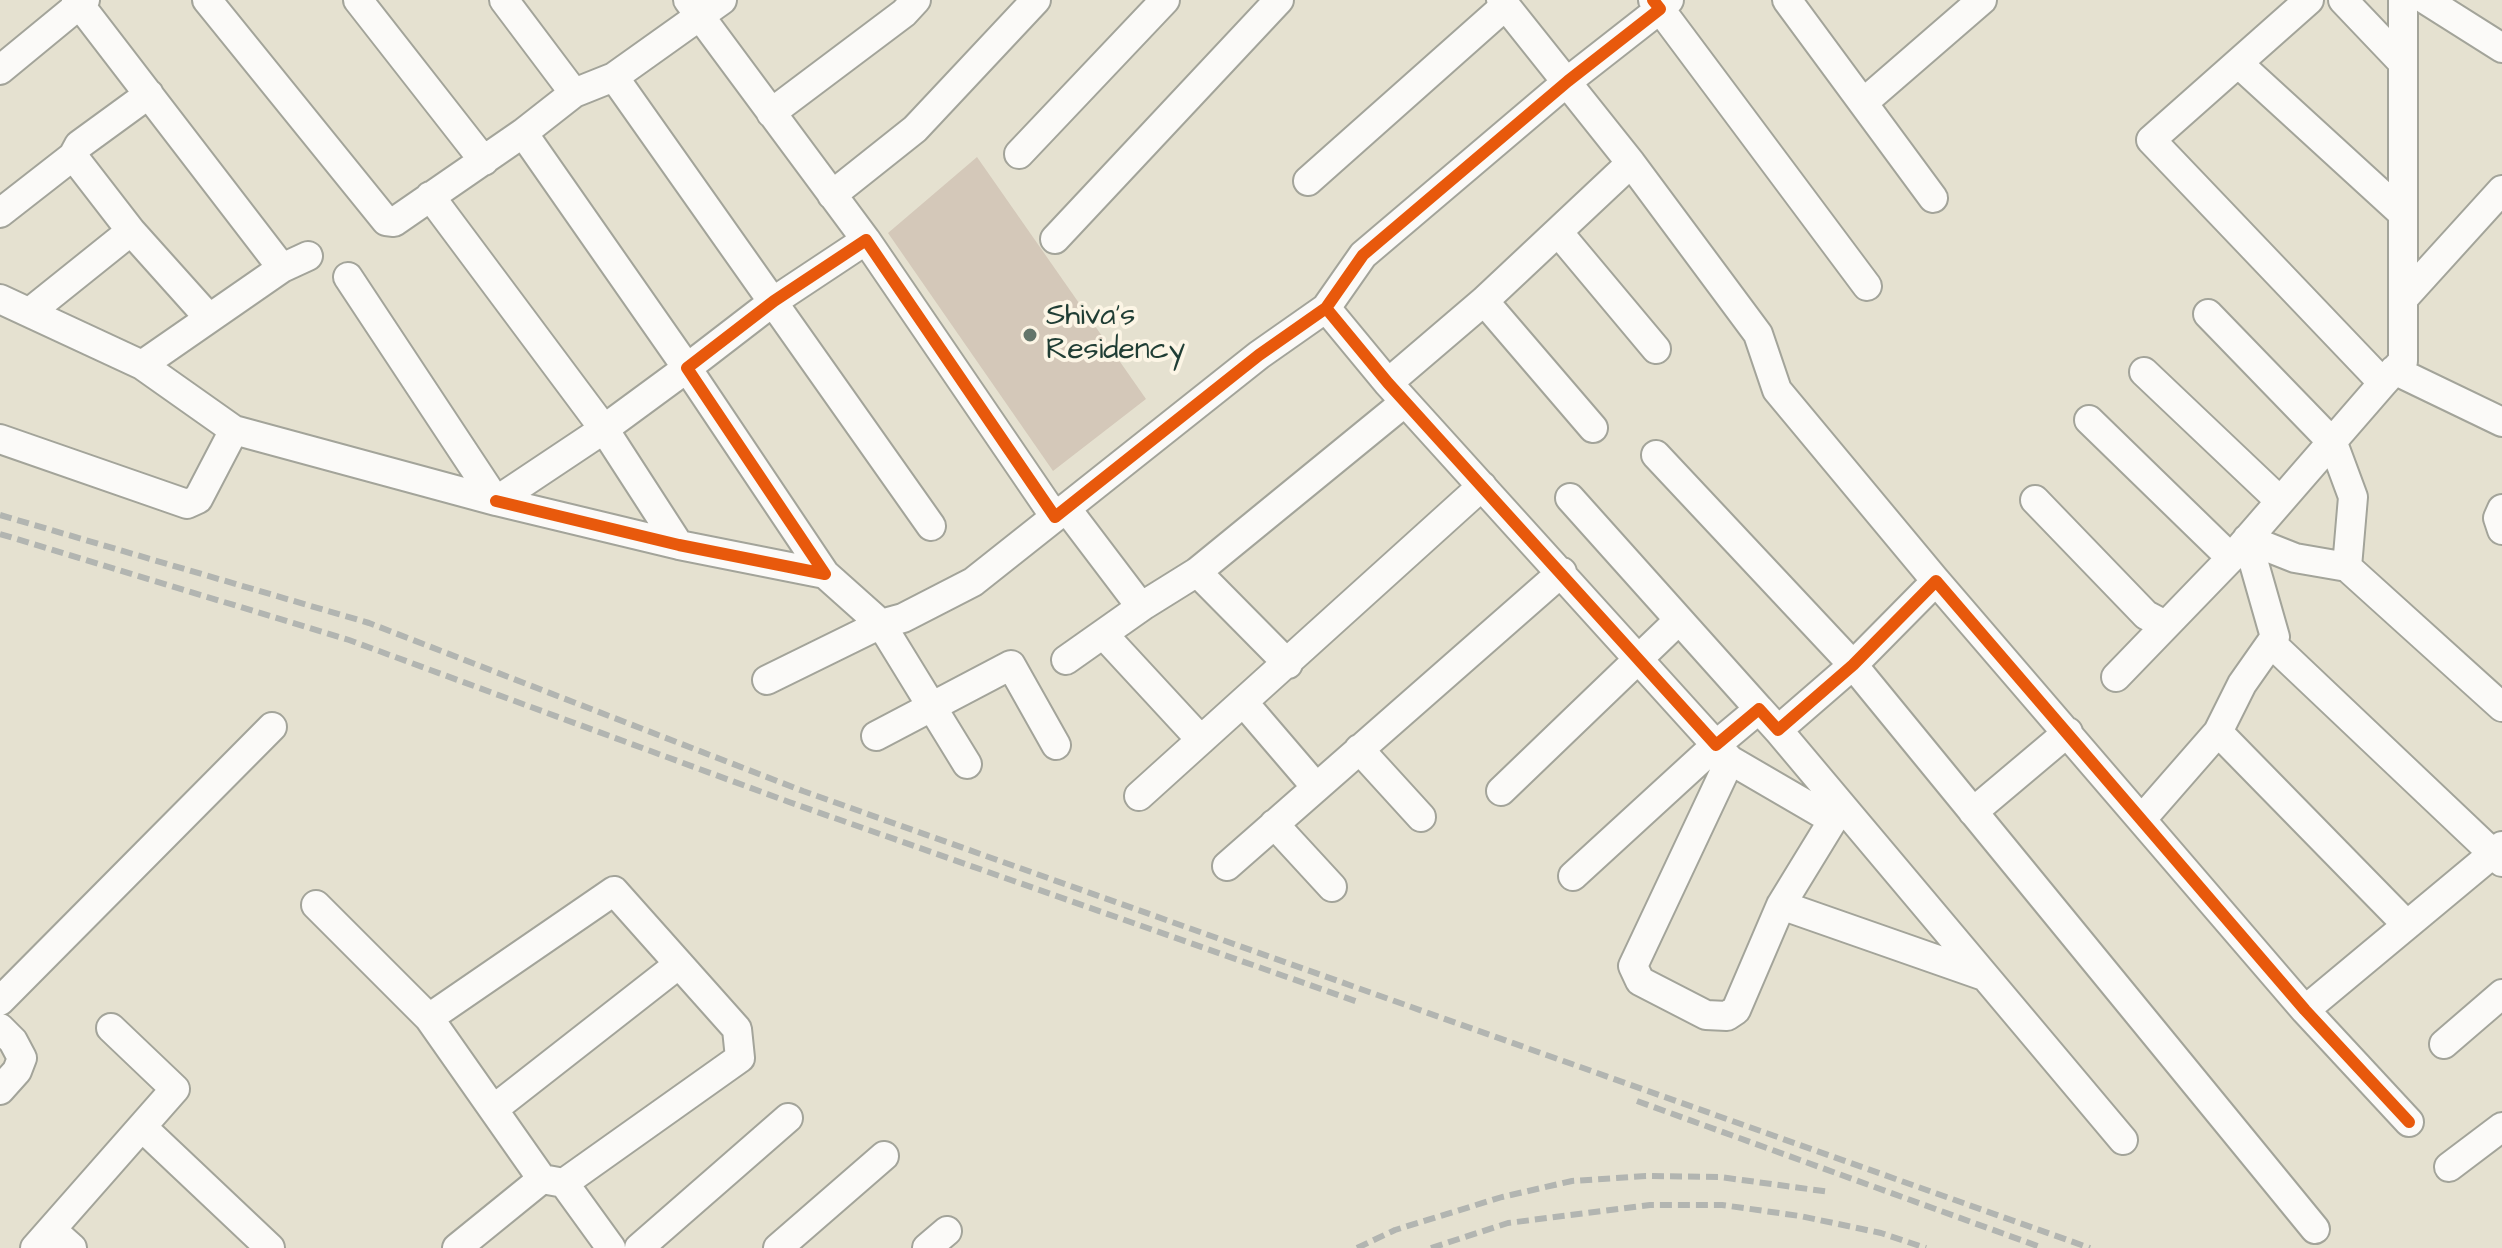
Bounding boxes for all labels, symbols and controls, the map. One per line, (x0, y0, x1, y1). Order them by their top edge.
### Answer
place label: Shiva's Residency (1046, 300, 1185, 370)
marker: Shiva's Residency (1021, 326, 1039, 344)

